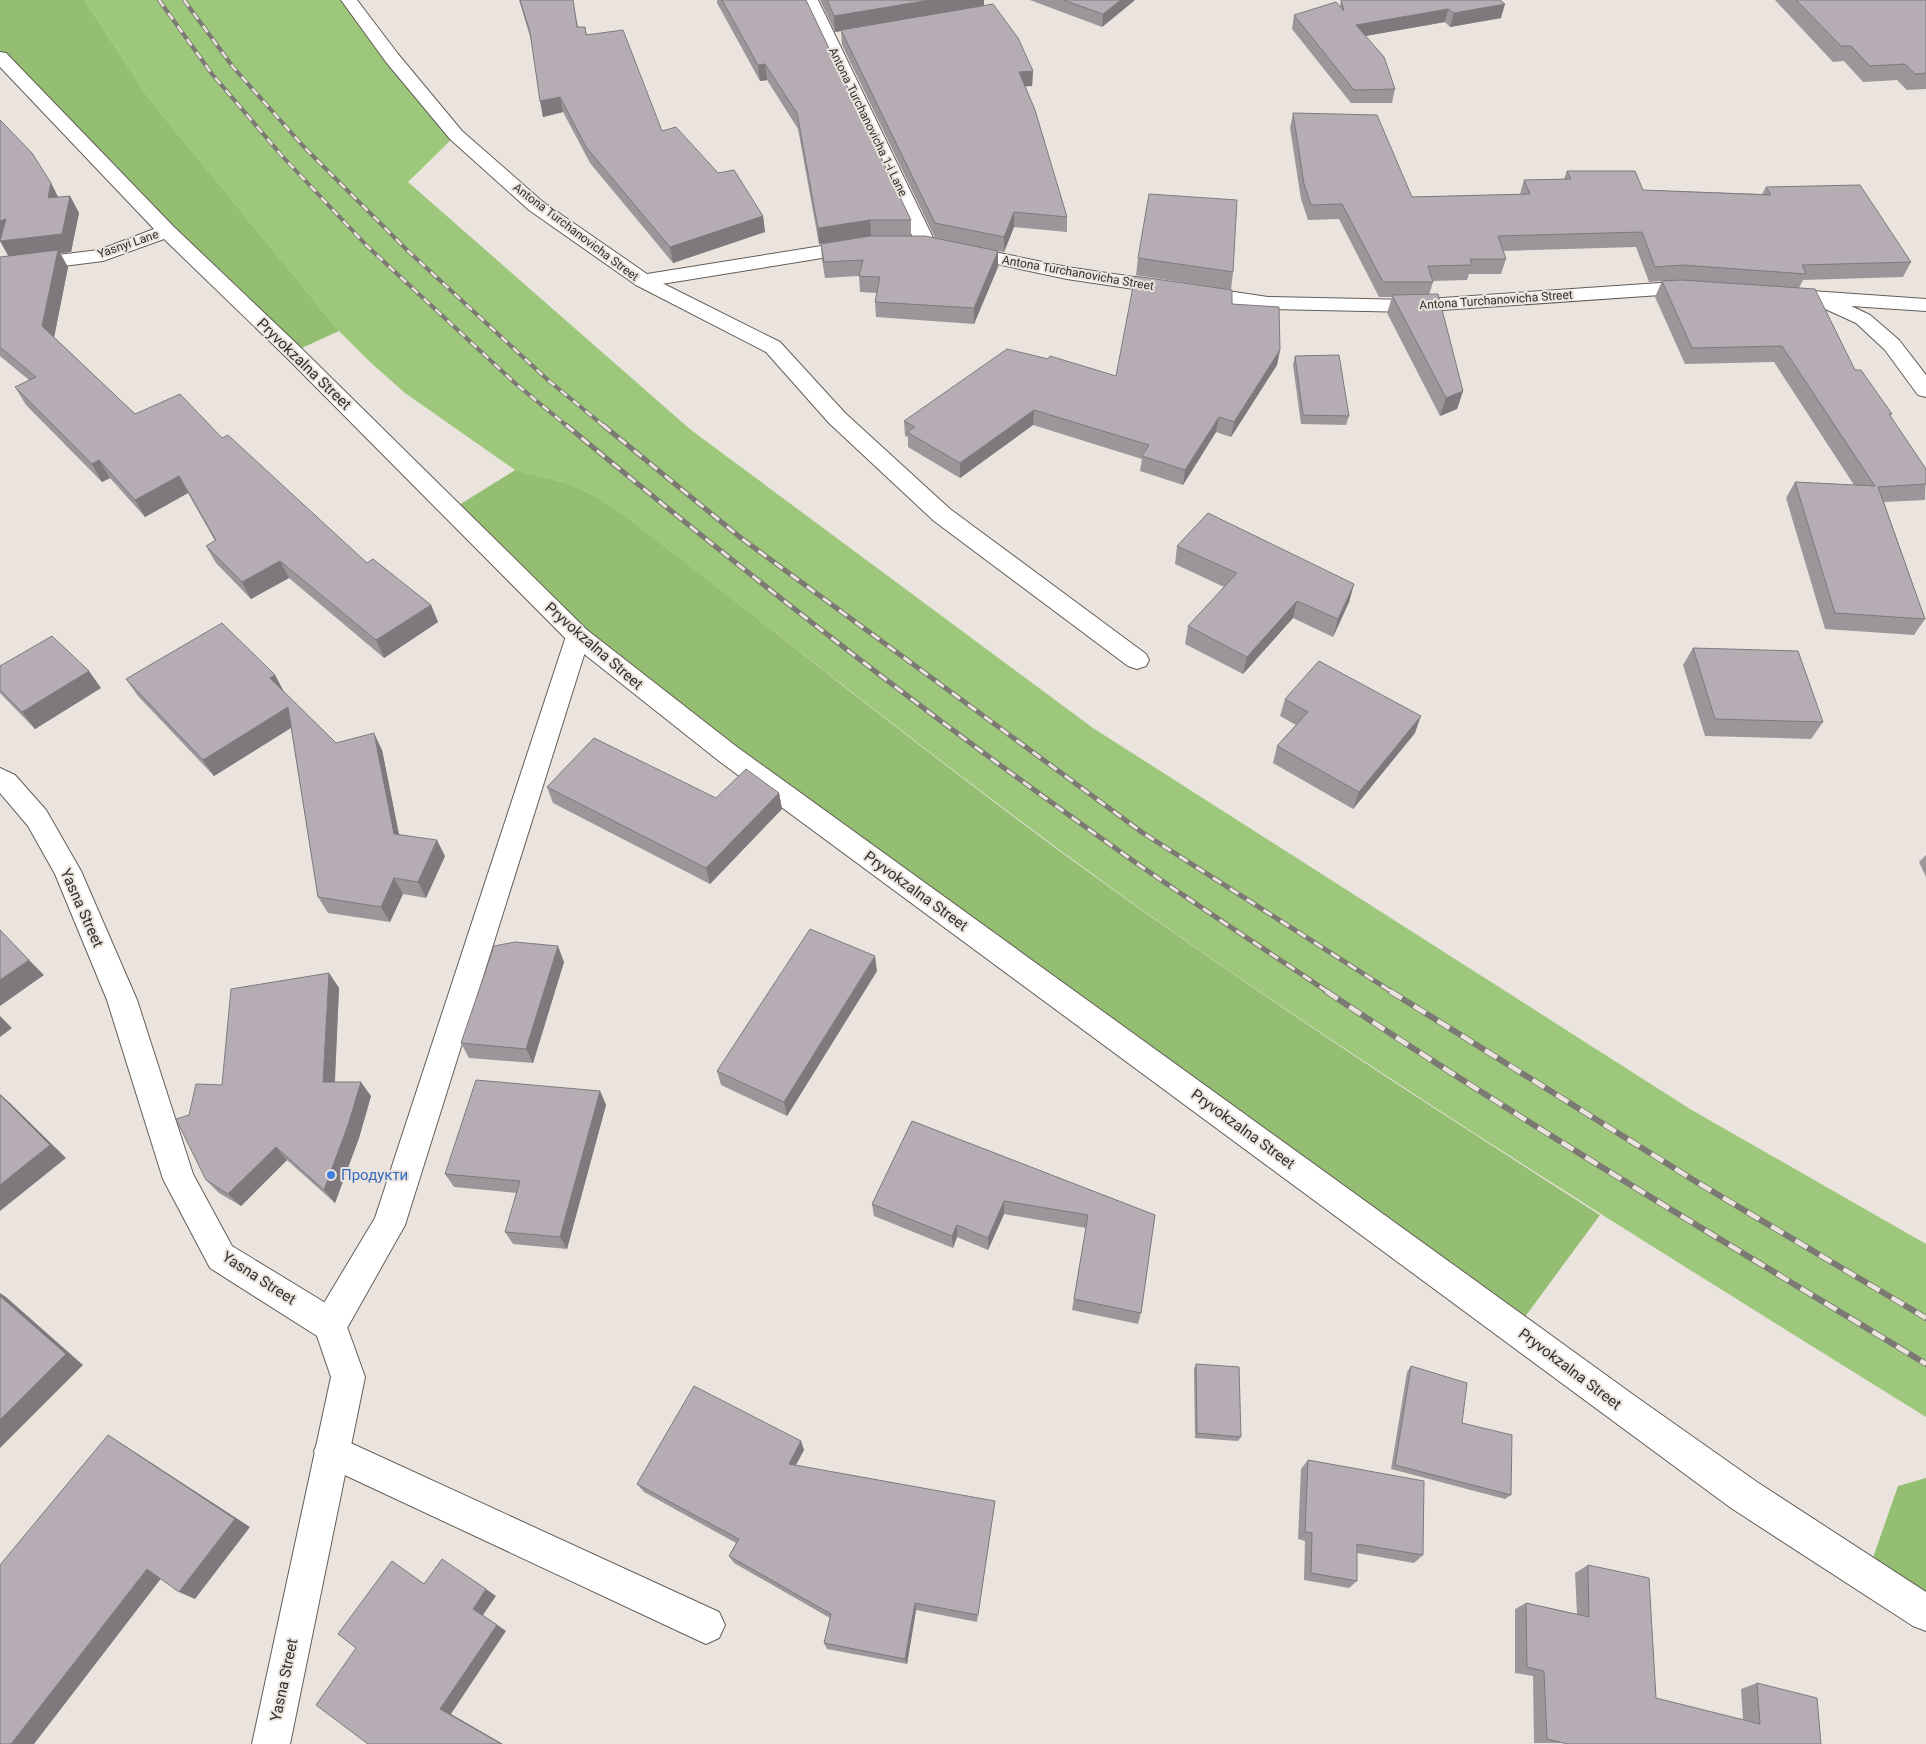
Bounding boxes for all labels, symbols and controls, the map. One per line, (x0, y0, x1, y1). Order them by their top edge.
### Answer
street label: Antona Turchanovicha 1-i Lane (826, 45, 910, 199)
street label: Antona Turchanovicha Street (510, 180, 642, 284)
street label: Yasnyi Lane (96, 227, 160, 261)
street label: Antona Turchanovicha Street (1001, 253, 1155, 293)
street label: Antona Turchanovicha Street (1419, 288, 1573, 312)
street label: Pryvokzalna Street (253, 314, 355, 414)
street label: Pryvokzalna Street (541, 599, 647, 694)
street label: Pryvokzalna Street (861, 847, 972, 935)
street label: Yasna Street (57, 866, 107, 950)
street label: Pryvokzalna Street (1188, 1085, 1299, 1173)
place label: Продукти (341, 1166, 408, 1184)
marker: Продукти (325, 1169, 337, 1181)
street label: Yasna Street (219, 1248, 299, 1308)
street label: Pryvokzalna Street (1515, 1324, 1625, 1414)
street label: Yasna Street (266, 1637, 302, 1723)

